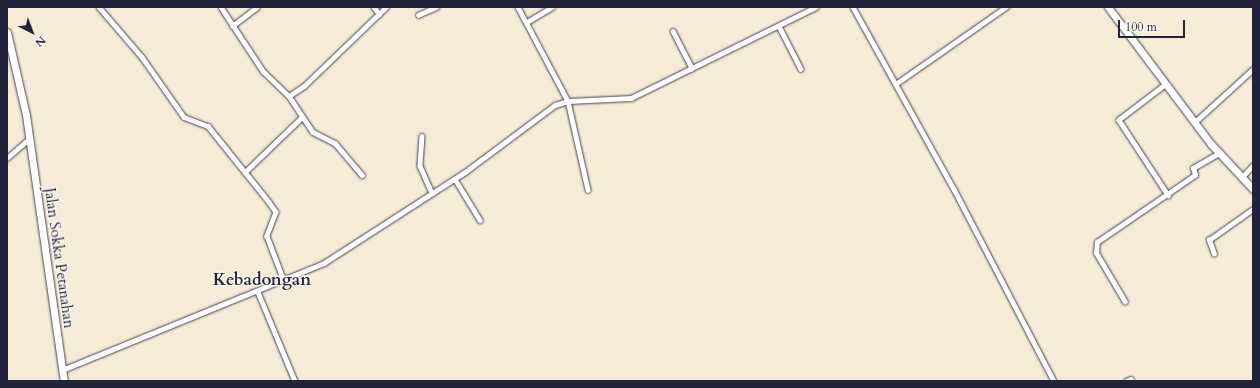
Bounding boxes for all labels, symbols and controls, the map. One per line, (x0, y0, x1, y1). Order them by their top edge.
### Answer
north arrow (12, 12, 52, 52)
scale bar (1120, 12, 1187, 38)
text: 100 m (1125, 19, 1157, 35)
text: N (32, 33, 49, 50)
street label: Jalan Sokka Petanahan (40, 187, 78, 329)
district label: Kebadongan (213, 270, 311, 290)

